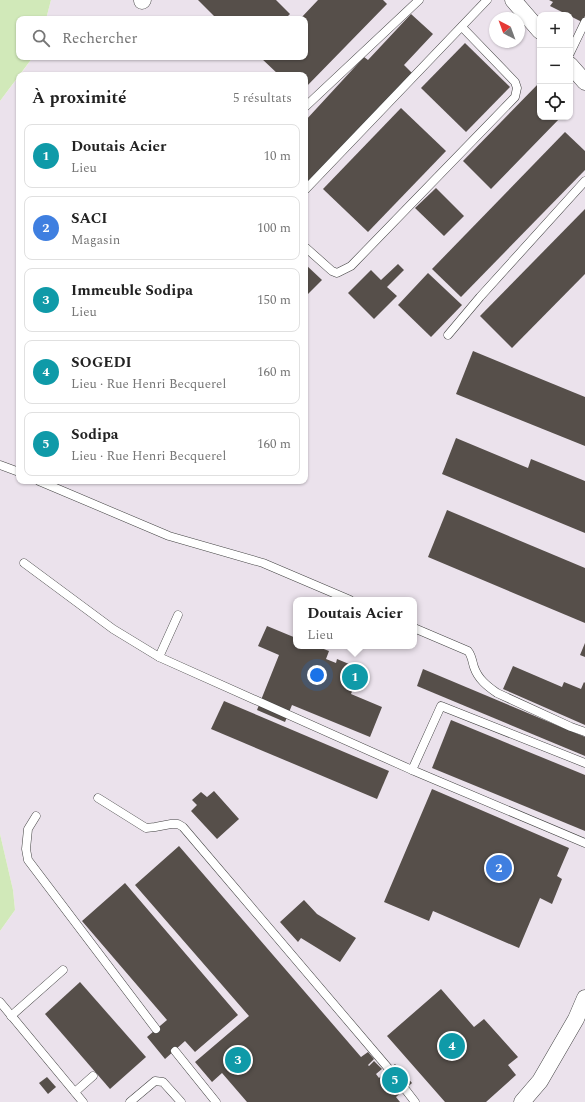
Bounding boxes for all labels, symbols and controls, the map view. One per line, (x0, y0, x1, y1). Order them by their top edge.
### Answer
north arrow (489, 12, 525, 48)
map controls (537, 12, 573, 120)
button: + (537, 12, 573, 48)
search box (16, 16, 308, 60)
icon: search (30, 27, 52, 49)
text: Rechercher (62, 27, 137, 50)
button: − (537, 48, 573, 84)
button: locate (537, 84, 573, 120)
text: À proximité (32, 85, 127, 111)
text: 5 résultats (233, 88, 292, 108)
text: Doutais Acier (71, 135, 166, 158)
text: 1 (42, 146, 50, 166)
text: 10 m (264, 146, 291, 166)
text: Lieu (71, 158, 97, 178)
text: SACI (71, 207, 108, 230)
text: 2 (42, 218, 50, 238)
text: 100 m (257, 218, 291, 238)
text: Magasin (71, 230, 120, 250)
text: Immeuble Sodipa (71, 279, 193, 302)
text: 3 (42, 290, 50, 310)
text: 150 m (257, 290, 291, 310)
text: Lieu (71, 302, 97, 322)
text: SOGEDI (71, 351, 132, 374)
text: 4 (42, 362, 50, 382)
text: 160 m (257, 362, 291, 382)
text: Lieu · Rue Henri Becquerel (71, 374, 226, 394)
text: Sodipa (71, 423, 119, 446)
text: 5 (42, 434, 50, 454)
text: 160 m (257, 434, 291, 454)
text: Lieu · Rue Henri Becquerel (71, 446, 226, 466)
popup (293, 597, 417, 649)
text: Doutais Acier (307, 602, 403, 625)
text: Lieu (307, 625, 333, 645)
pin: 1 (342, 662, 368, 692)
your location (307, 665, 327, 685)
pin: 2 (486, 853, 512, 883)
pin: 4 (439, 1031, 465, 1061)
pin: 3 (225, 1045, 251, 1075)
pin: 5 (382, 1065, 408, 1095)

